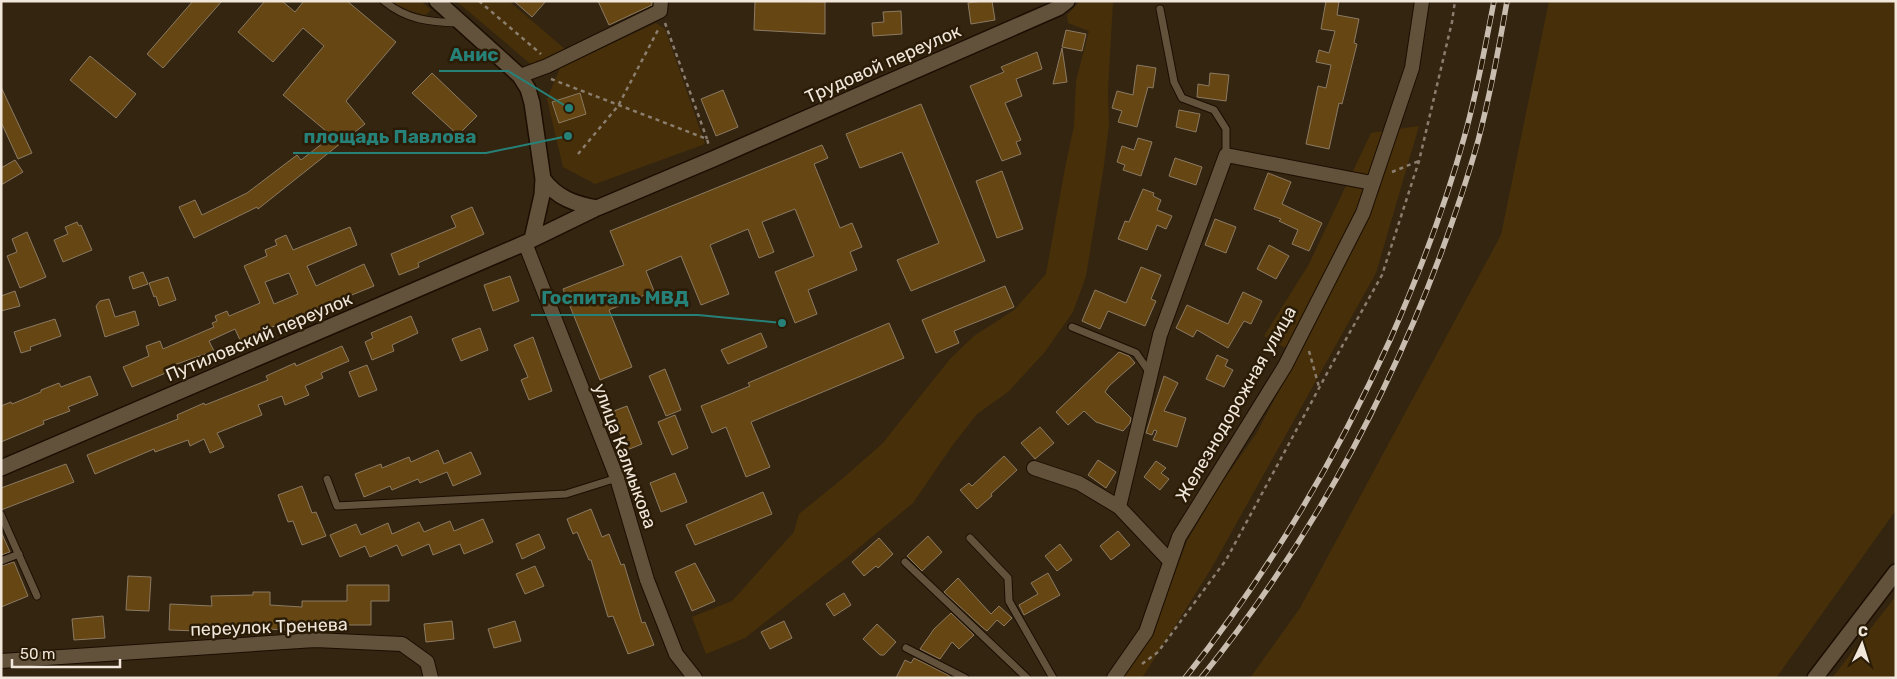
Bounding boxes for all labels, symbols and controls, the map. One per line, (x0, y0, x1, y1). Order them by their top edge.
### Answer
street label: Трудовой переулок (802, 20, 965, 108)
callout: Анис (439, 37, 508, 71)
text: Анис (449, 43, 499, 66)
callout: площадь Павлова (293, 119, 486, 153)
text: площадь Павлова (303, 125, 477, 148)
callout: Госпиталь МВД (531, 281, 698, 315)
text: Госпиталь МВД (541, 286, 689, 309)
street label: Путиловский переулок (162, 288, 356, 386)
street label: Железнодорожная улица (1171, 302, 1301, 506)
street label: улица Калмыкова (589, 380, 661, 532)
street label: переулок Тренева (190, 613, 348, 641)
north arrow (1837, 619, 1887, 669)
text: С (1857, 623, 1869, 640)
scale bar (12, 636, 120, 668)
text: 50 m (20, 645, 55, 663)

